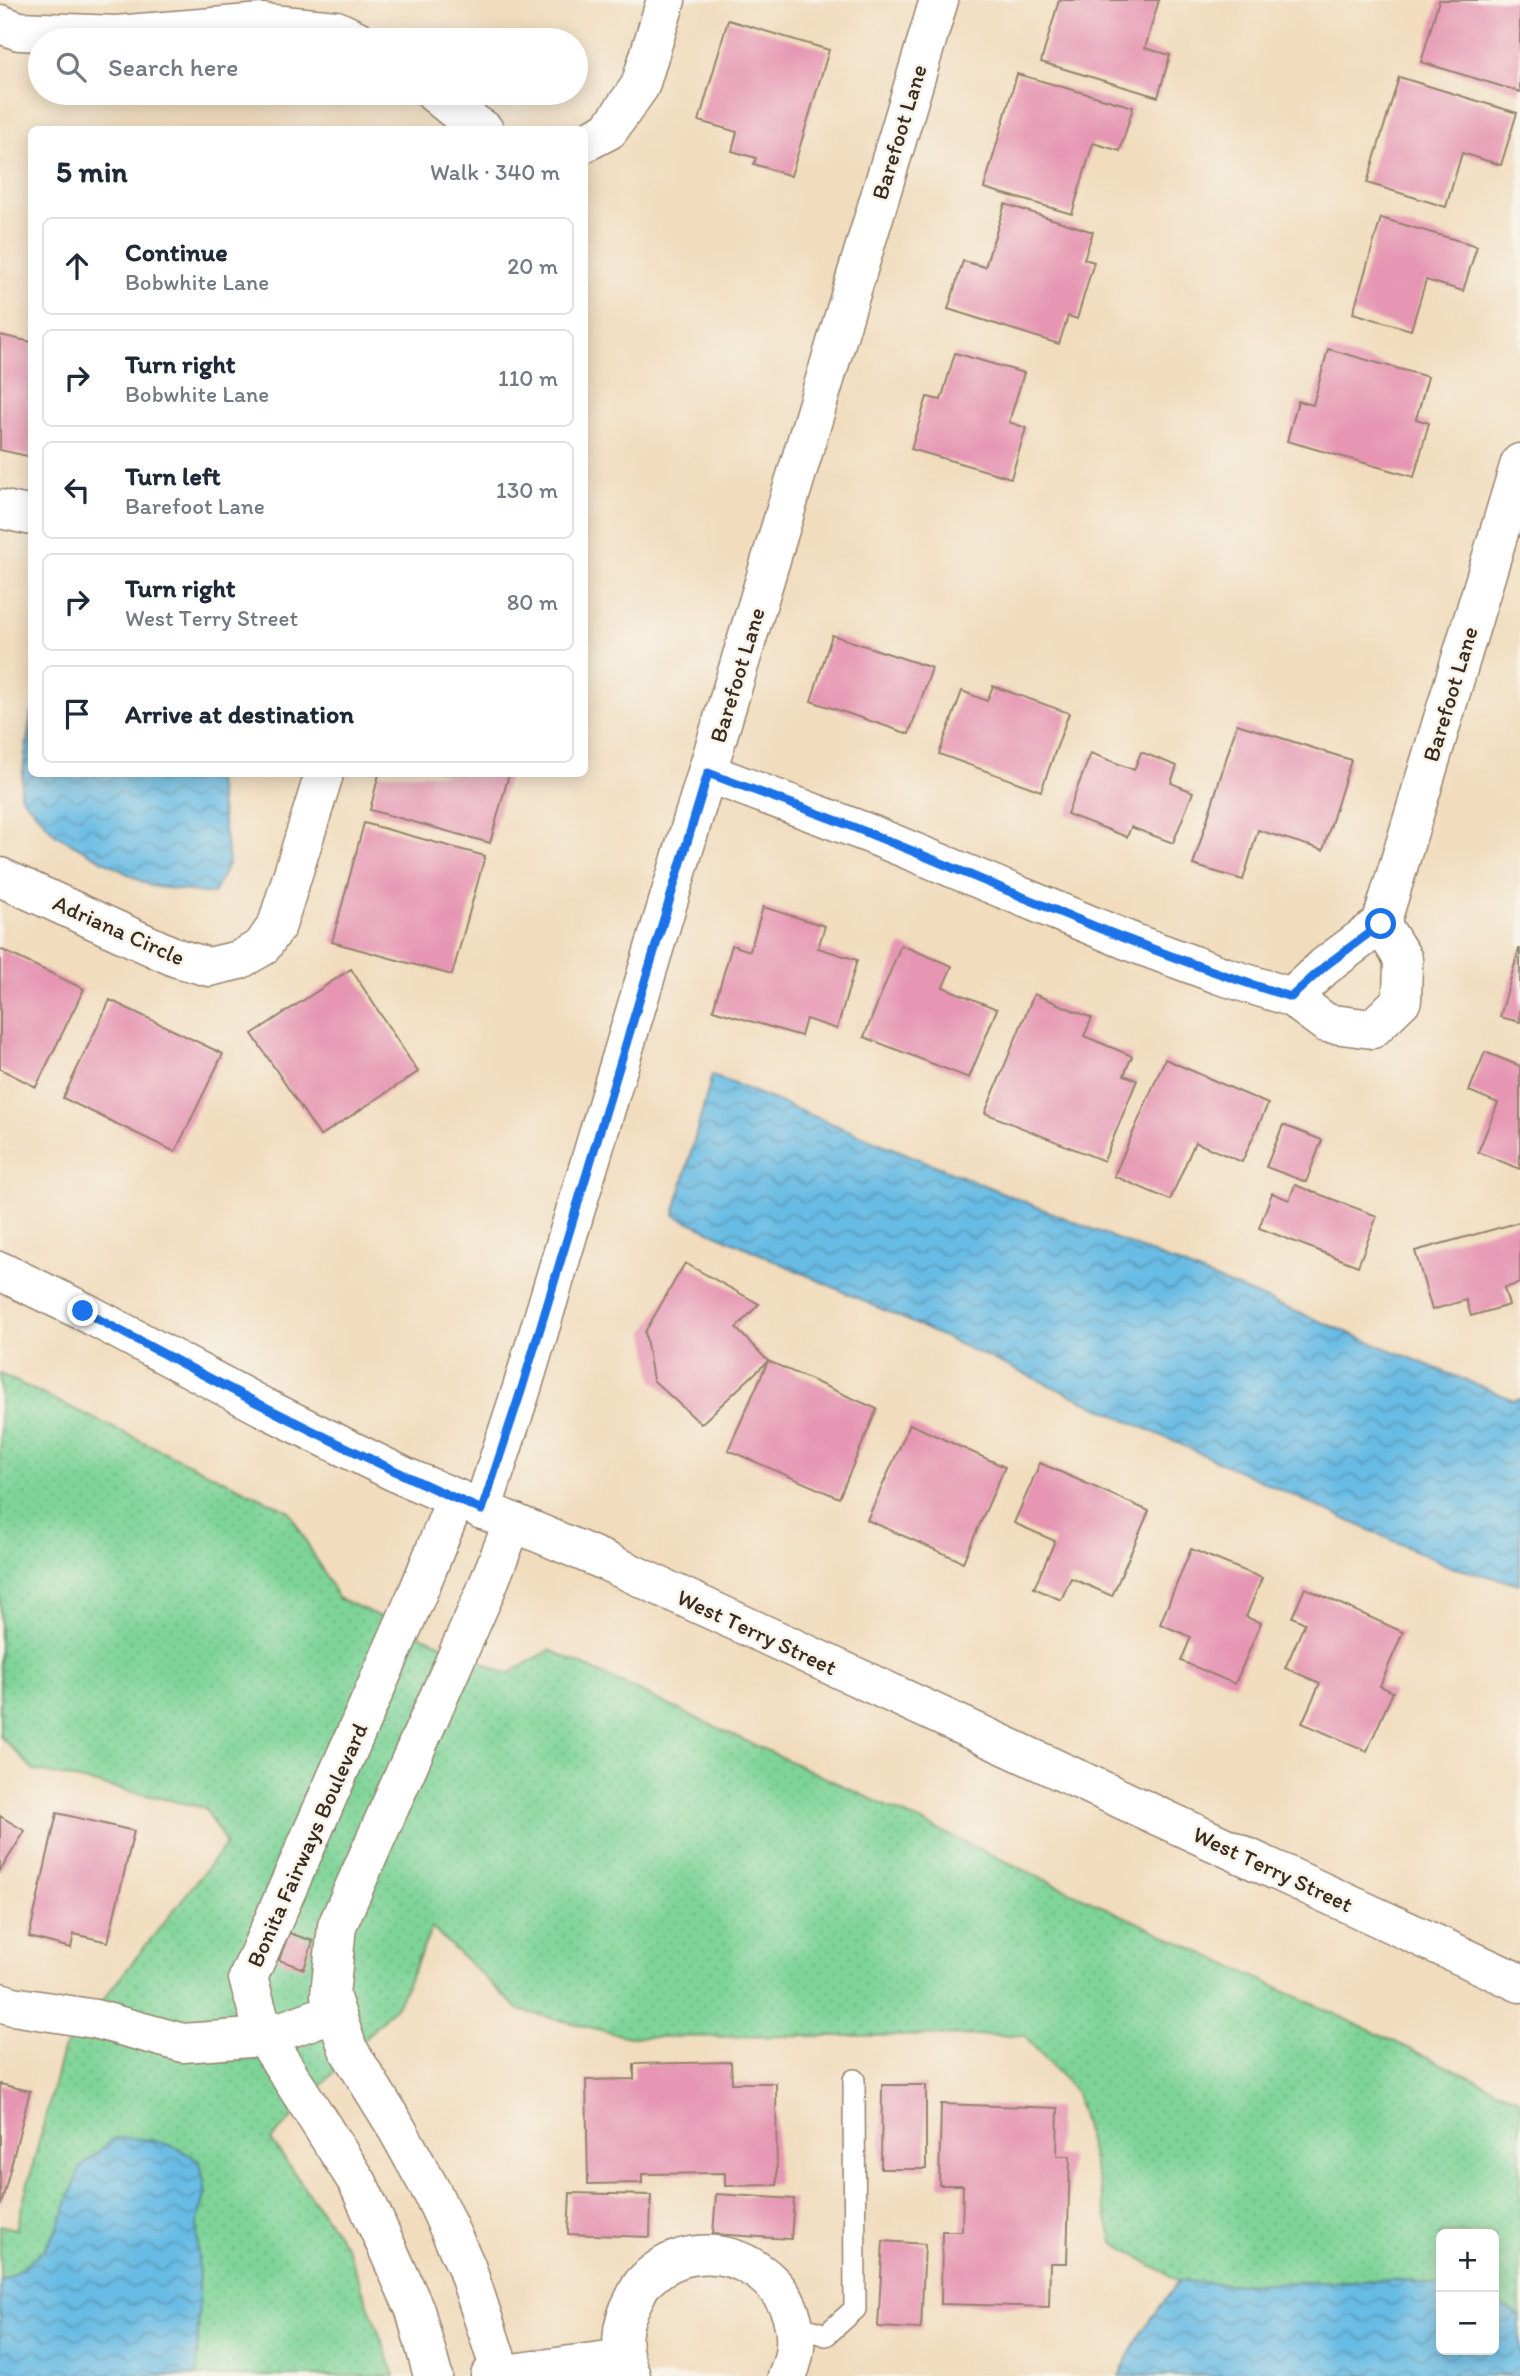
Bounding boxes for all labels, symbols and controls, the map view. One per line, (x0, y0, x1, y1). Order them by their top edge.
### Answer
search box (28, 28, 588, 105)
icon: search (52, 48, 90, 86)
text: Search here (108, 51, 238, 83)
street label: Barefoot Lane (865, 61, 933, 203)
text: 5 min (56, 153, 127, 190)
text: Walk · 340 m (430, 158, 560, 186)
text: Continue (125, 236, 228, 268)
icon: ahead (58, 247, 96, 285)
text: 20 m (507, 252, 558, 280)
text: Bobwhite Lane (125, 268, 269, 296)
text: Turn right (125, 348, 236, 380)
icon: right (58, 359, 96, 397)
text: 110 m (498, 364, 558, 392)
text: Bobwhite Lane (125, 380, 269, 408)
text: Turn left (125, 460, 221, 492)
icon: left (58, 471, 96, 509)
text: 130 m (496, 476, 558, 504)
text: Barefoot Lane (125, 492, 265, 520)
text: Turn right (125, 572, 236, 604)
icon: right (58, 583, 96, 621)
text: 80 m (507, 588, 558, 616)
text: West Terry Street (125, 604, 298, 632)
street label: Barefoot Lane (703, 604, 771, 746)
street label: Barefoot Lane (1416, 623, 1484, 765)
icon: arrive (58, 695, 96, 733)
text: Arrive at destination (125, 698, 354, 730)
street label: Adriana Circle (49, 889, 189, 971)
route start (1365, 908, 1396, 939)
route end (67, 1295, 98, 1326)
street label: West Terry Street (673, 1583, 842, 1681)
street label: Bonita Fairways Boulevard (240, 1718, 374, 1971)
street label: West Terry Street (1189, 1820, 1358, 1918)
map controls (1436, 2229, 1499, 2355)
button: + (1436, 2229, 1499, 2292)
button: − (1436, 2292, 1499, 2355)

